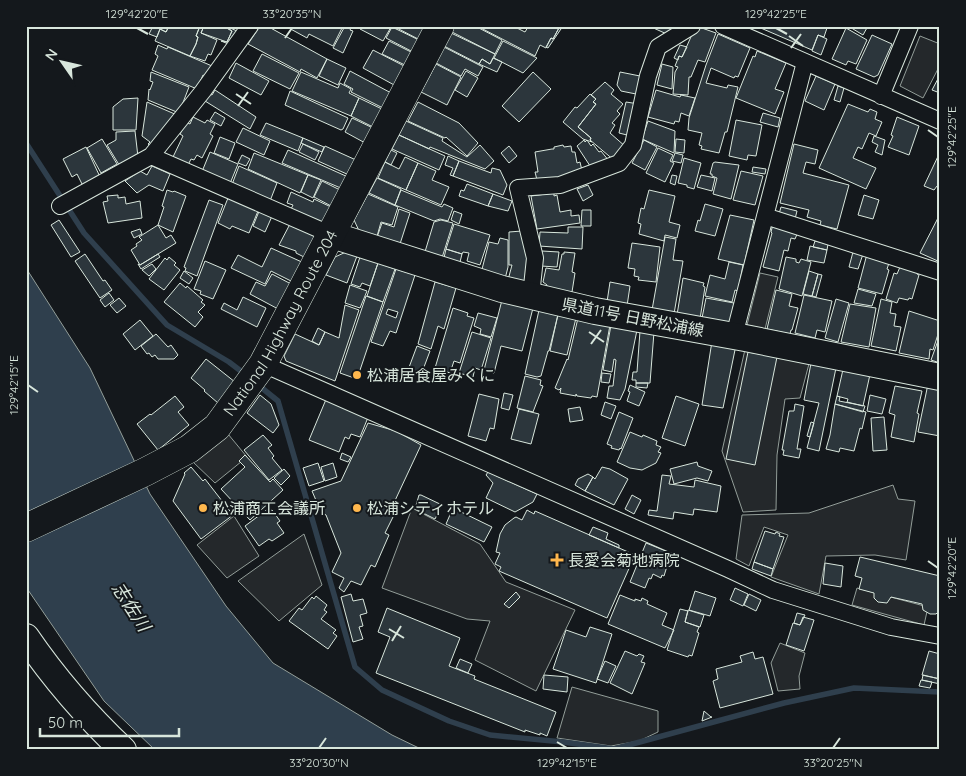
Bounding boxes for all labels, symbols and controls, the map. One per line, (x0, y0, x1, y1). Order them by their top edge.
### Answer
text: 129°42'20"E (106, 6, 168, 21)
text: 33°20'35"N (263, 6, 321, 21)
text: 129°42'25"E (745, 6, 807, 21)
north arrow (38, 38, 88, 88)
text: N (41, 45, 62, 64)
text: 129°42'25"E (944, 106, 959, 168)
street label: National Highway Route 204 (219, 227, 341, 420)
street label: 県道11号 日野松浦線 (560, 293, 706, 341)
text: 129°42'15"E (6, 355, 21, 415)
place label: 松浦居食屋みくに (367, 365, 495, 385)
marker: 松浦居食屋みくに (351, 369, 363, 381)
place label: 松浦商工会議所 (213, 498, 325, 518)
place label: 松浦シティホテル (367, 498, 494, 518)
marker: 松浦商工会議所 (197, 502, 209, 514)
marker: 松浦シティホテル (351, 502, 363, 514)
text: 129°42'20"E (944, 537, 959, 599)
place label: 長愛会菊地病院 (568, 550, 680, 570)
marker: 長愛会菊地病院 (550, 553, 564, 567)
water label: 志佐川 (107, 578, 157, 637)
scale bar (40, 706, 179, 738)
text: 50 m (48, 713, 83, 732)
text: 33°20'30"N (289, 755, 349, 770)
text: 129°42'15"E (537, 755, 597, 770)
text: 33°20'25"N (803, 755, 863, 770)

